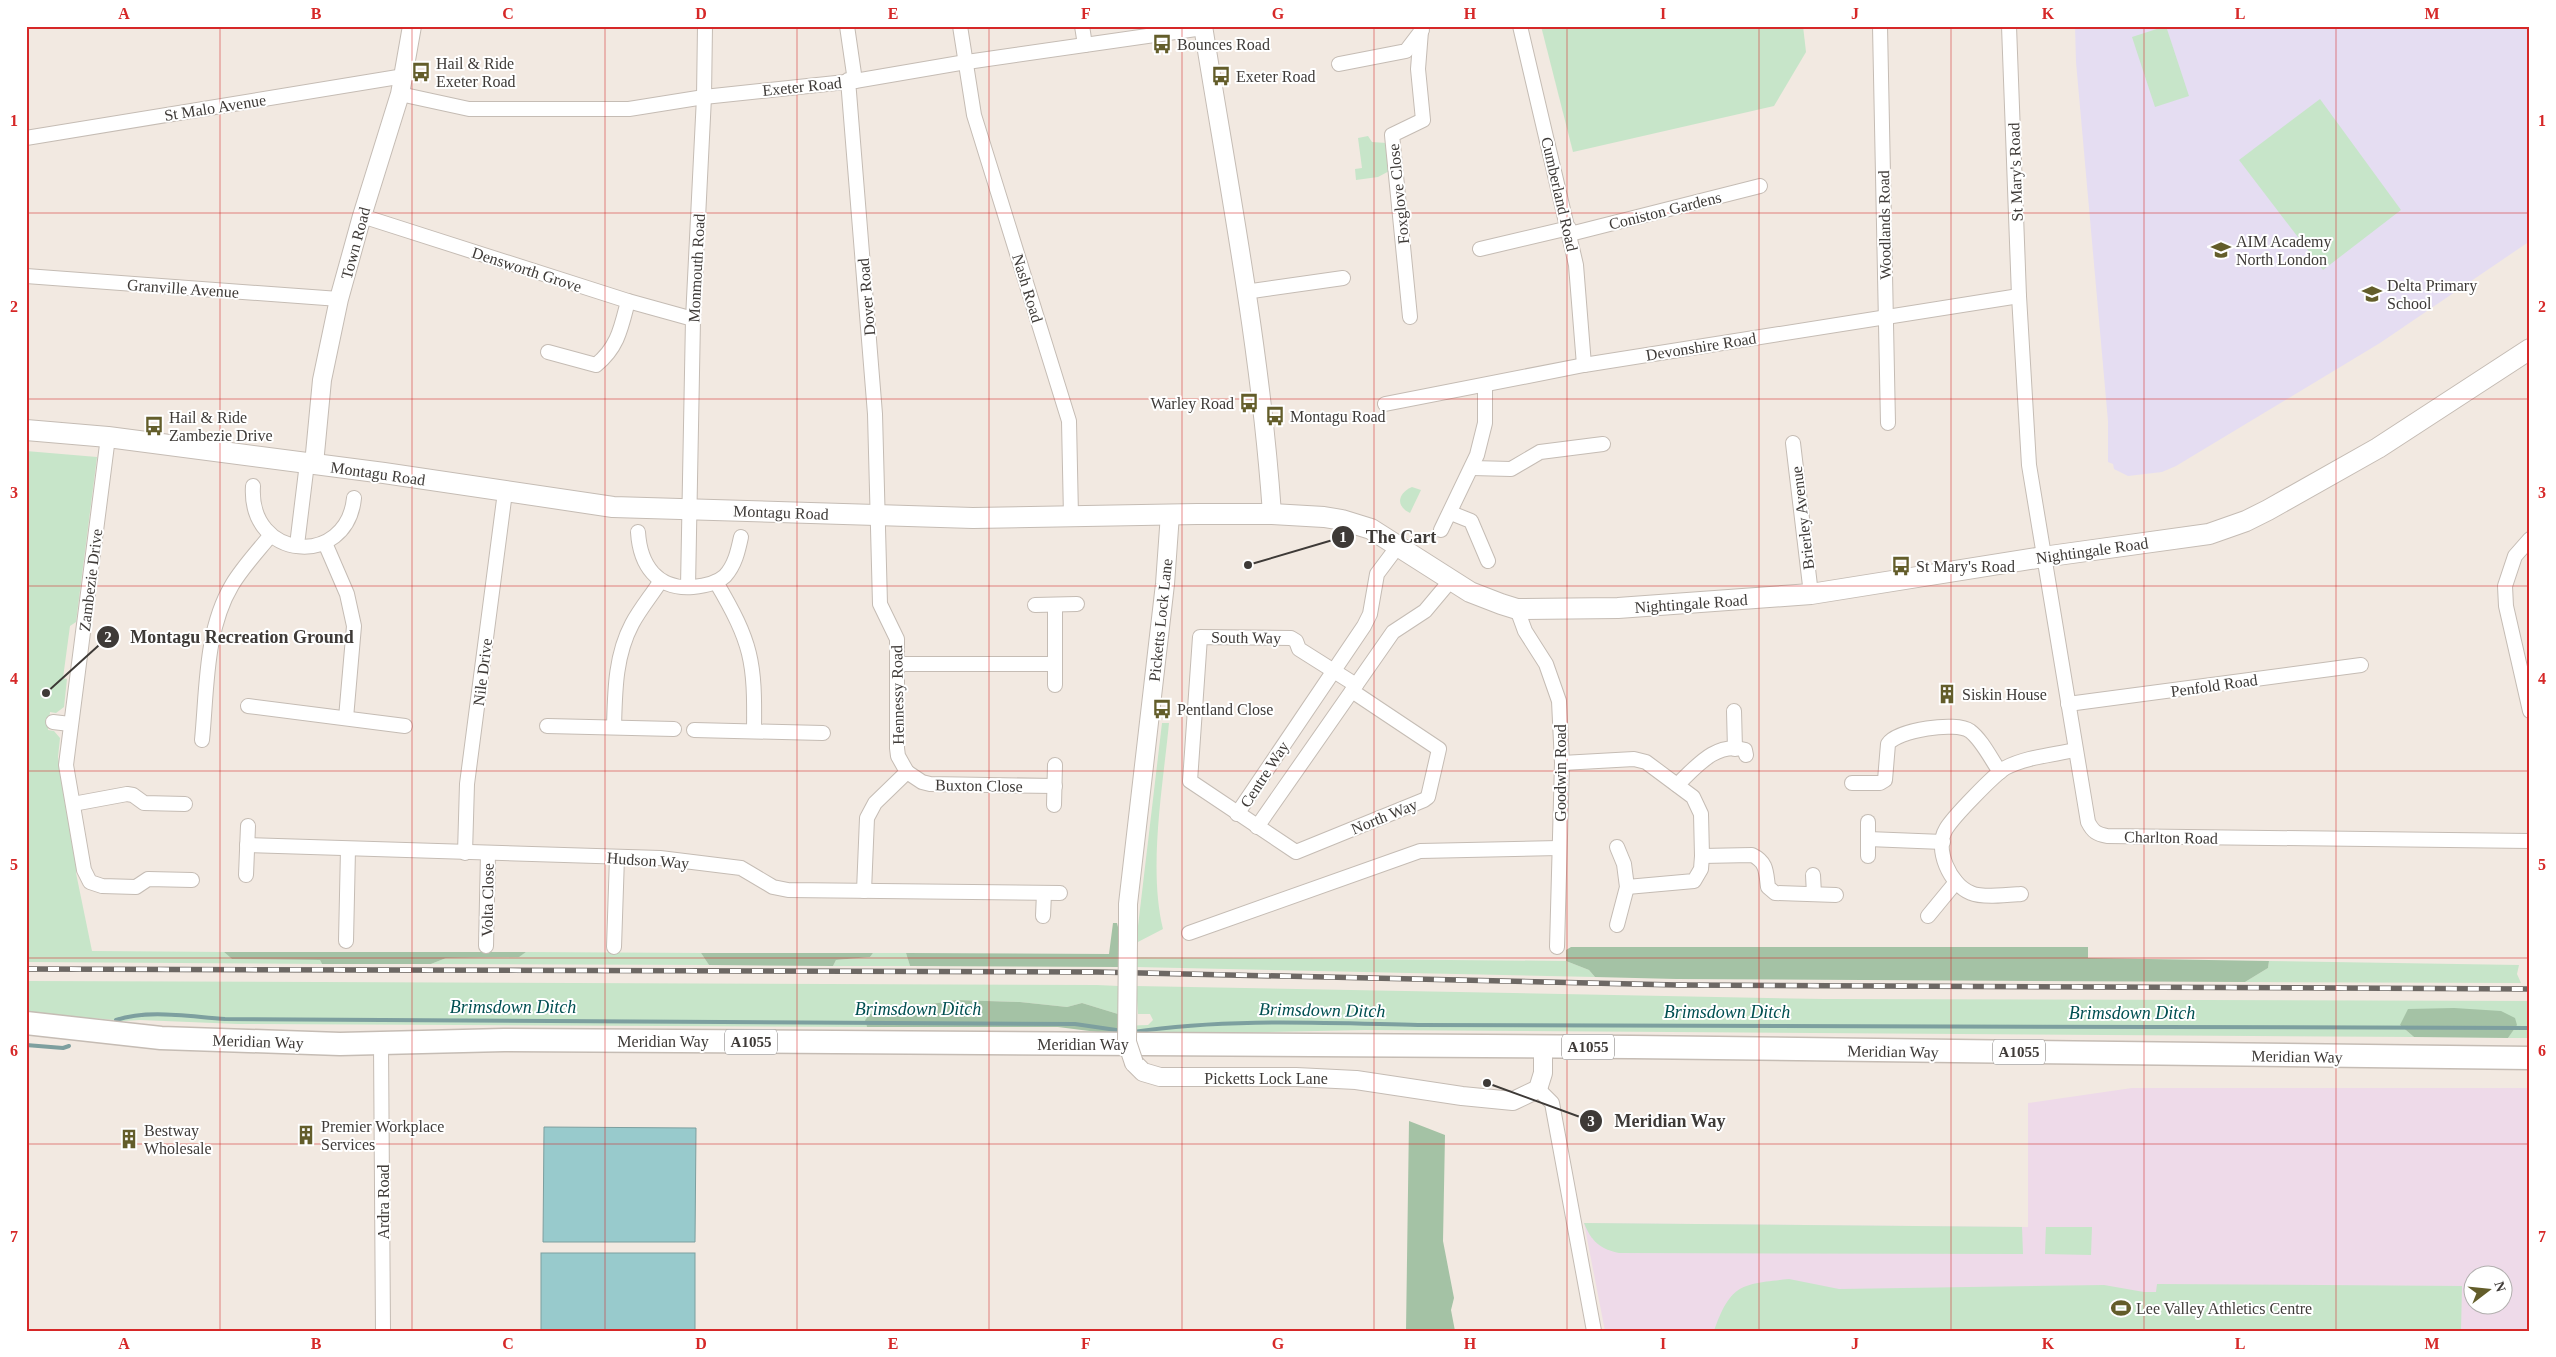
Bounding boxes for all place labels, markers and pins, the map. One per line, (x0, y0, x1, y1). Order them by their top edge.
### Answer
bus stop icon: Bounces Road (1151, 33, 1173, 55)
place label: Bounces Road (1177, 36, 1270, 53)
place label: Hail & Ride Exeter Road (436, 55, 516, 90)
bus stop icon: Hail & Ride Exeter Road (410, 61, 432, 83)
bus stop icon: Exeter Road (1210, 65, 1232, 87)
place label: Exeter Road (1236, 68, 1316, 85)
place label: AIM Academy North London (2236, 233, 2332, 268)
school or university icon: AIM Academy North London (2210, 239, 2232, 261)
place label: Delta Primary School (2387, 277, 2477, 312)
school or university icon: Delta Primary School (2361, 283, 2383, 305)
bus stop icon: Warley Road (1238, 392, 1260, 414)
place label: Warley Road (1150, 395, 1234, 413)
bus stop icon: Montagu Road (1264, 405, 1286, 427)
place label: Montagu Road (1290, 408, 1386, 426)
place label: Hail & Ride Zambezie Drive (169, 409, 273, 444)
bus stop icon: Hail & Ride Zambezie Drive (143, 415, 165, 437)
callout: The Cart (1330, 521, 1446, 554)
bus stop icon: St Mary's Road (1890, 555, 1912, 577)
place label: St Mary's Road (1916, 558, 2015, 576)
callout: Montagu Recreation Ground (95, 620, 364, 653)
building icon: Siskin House (1936, 683, 1958, 705)
place label: Siskin House (1962, 686, 2047, 703)
bus stop icon: Pentland Close (1151, 698, 1173, 720)
place label: Pentland Close (1177, 701, 1273, 718)
callout: Meridian Way (1579, 1105, 1735, 1138)
place label: Premier Workplace Services (321, 1118, 444, 1153)
place label: Bestway Wholesale (144, 1122, 212, 1157)
building icon: Premier Workplace Services (295, 1124, 317, 1146)
building icon: Bestway Wholesale (118, 1128, 140, 1150)
sports icon: Lee Valley Athletics Centre (2110, 1297, 2132, 1319)
place label: Lee Valley Athletics Centre (2136, 1300, 2312, 1318)

